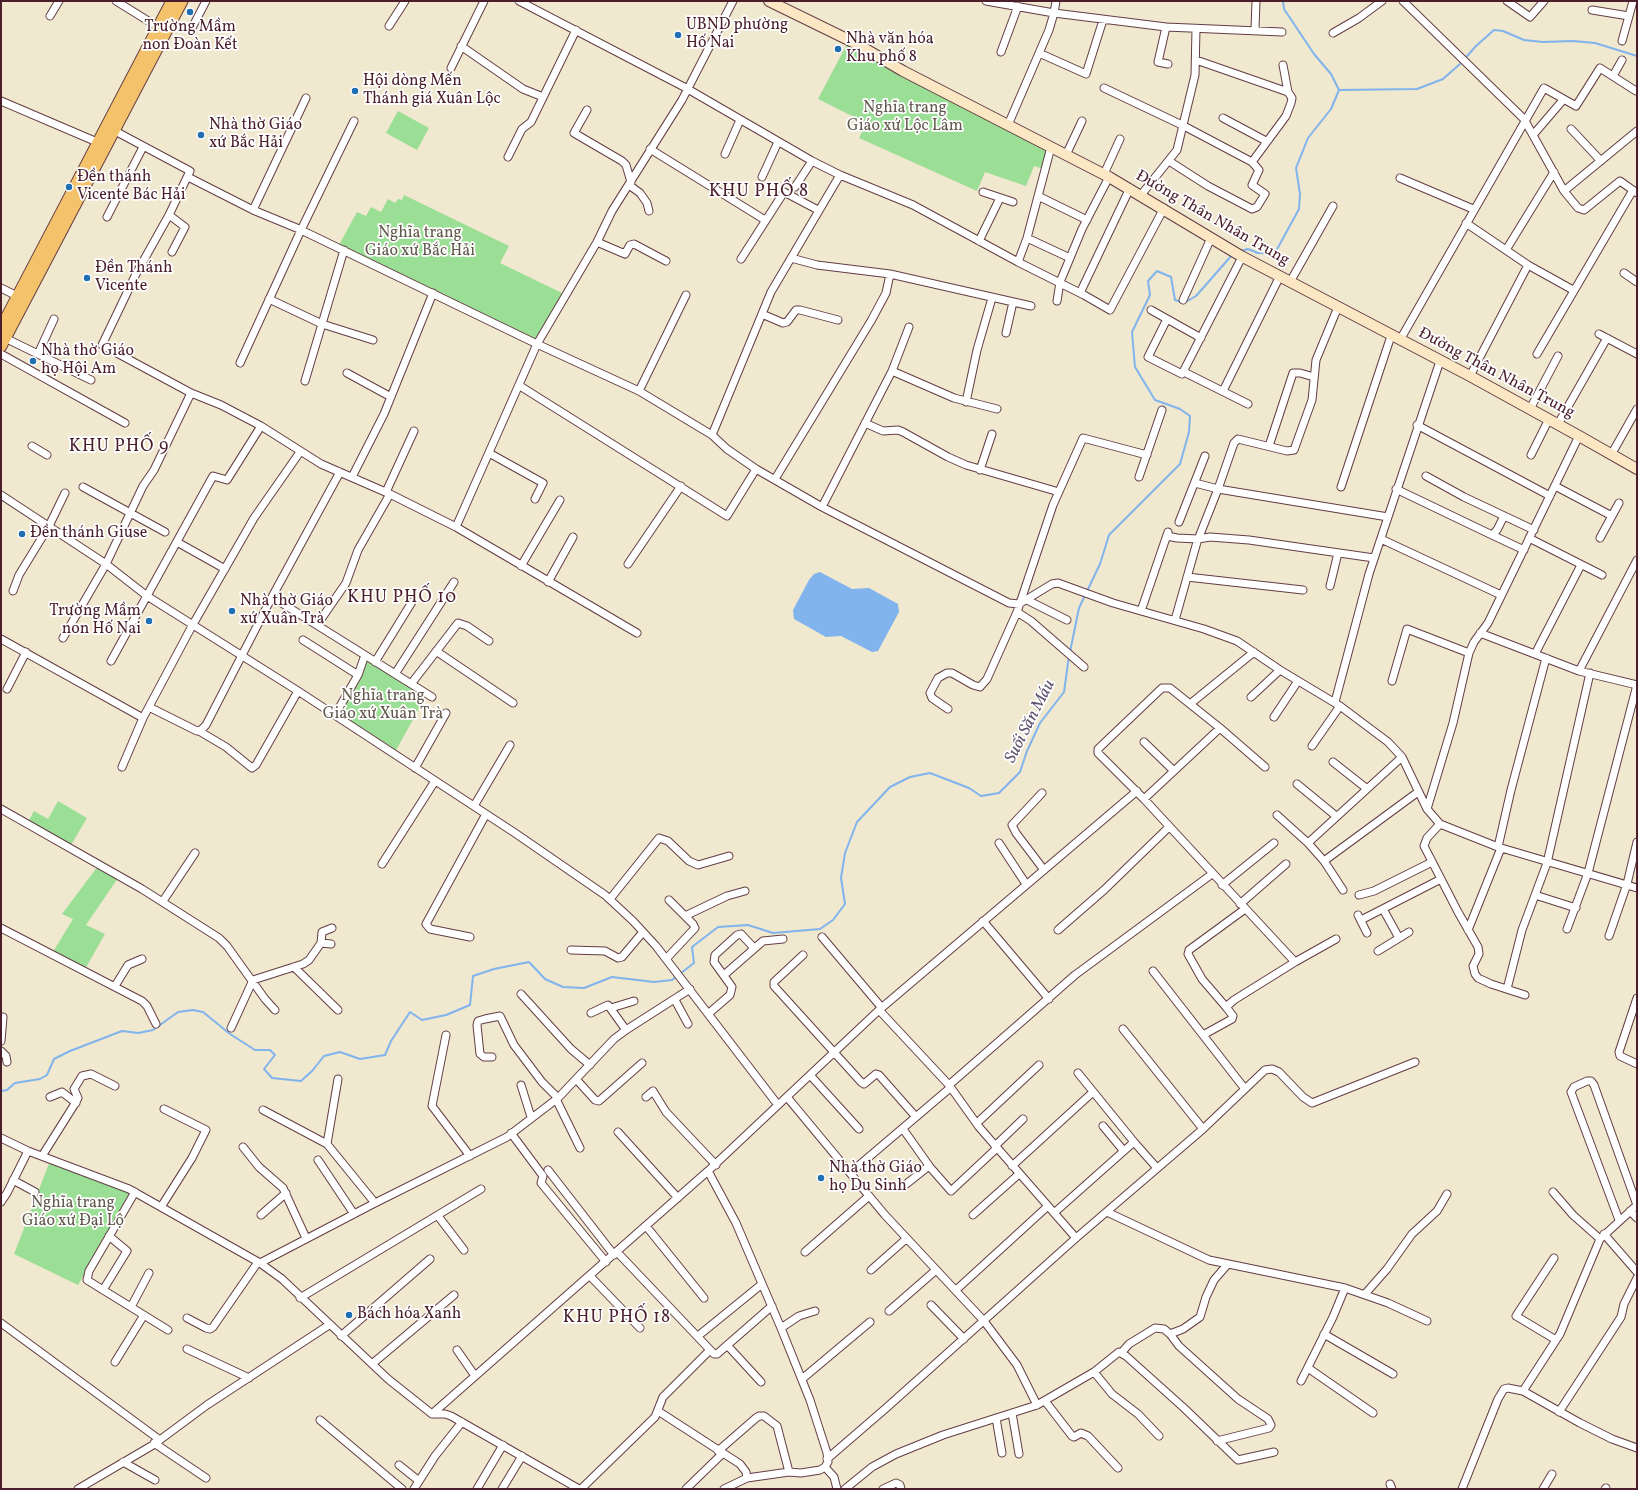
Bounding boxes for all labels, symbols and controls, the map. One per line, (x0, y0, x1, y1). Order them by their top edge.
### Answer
marker: Trường Mầm non Đoàn Kết (185, 7, 195, 17)
place label: UBND phường Hố Nai (686, 16, 788, 54)
place label: Trường Mầm non Đoàn Kết (142, 18, 238, 56)
marker: UBND phường Hố Nai (673, 30, 683, 40)
place label: Nhà văn hóa Khu phố 8 (846, 30, 934, 68)
marker: Nhà văn hóa Khu phố 8 (833, 44, 843, 54)
place label: Hội dòng Mến Thánh giá Xuân Lộc (363, 72, 501, 110)
marker: Hội dòng Mến Thánh giá Xuân Lộc (350, 86, 360, 96)
park label: Nghĩa trang Giáo xứ Lộc Lâm (847, 99, 963, 137)
place label: Nhà thờ Giáo xứ Bắc Hải (209, 116, 302, 154)
marker: Nhà thờ Giáo xứ Bắc Hải (196, 130, 206, 140)
street label: Đường Thân Nhân Trung (1132, 167, 1292, 271)
place label: Đền thánh Vicente Bác Hải (77, 168, 186, 206)
marker: Đền thánh Vicente Bác Hải (64, 182, 74, 192)
district label: KHU PHỐ 8 (709, 182, 809, 204)
park label: Nghĩa trang Giáo xứ Bắc Hải (365, 224, 475, 262)
place label: Đền Thánh Vicente (95, 259, 173, 297)
marker: Đền Thánh Vicente (82, 273, 92, 283)
street label: Đường Thân Nhân Trung (1414, 325, 1578, 423)
place label: Nhà thờ Giáo họ Hội Am (41, 342, 134, 380)
marker: Nhà thờ Giáo họ Hội Am (28, 356, 38, 366)
district label: KHU PHỐ 9 (69, 437, 169, 459)
place label: Đền thánh Giuse (30, 524, 147, 544)
marker: Đền thánh Giuse (17, 529, 27, 539)
district label: KHU PHỐ 10 (347, 588, 457, 610)
place label: Nhà thờ Giáo xứ Xuân Trà (240, 592, 333, 630)
place label: Trường Mầm non Hố Nai (49, 602, 141, 640)
marker: Nhà thờ Giáo xứ Xuân Trà (227, 606, 237, 616)
marker: Trường Mầm non Hố Nai (144, 616, 154, 626)
water label: Suối Săn Máu (1001, 677, 1061, 767)
park label: Nghĩa trang Giáo xứ Xuân Trà (323, 687, 443, 725)
place label: Nhà thờ Giáo họ Du Sinh (829, 1159, 922, 1197)
marker: Nhà thờ Giáo họ Du Sinh (816, 1173, 826, 1183)
park label: Nghĩa trang Giáo xứ Đại Lộ (22, 1194, 124, 1232)
place label: Bách hóa Xanh (357, 1305, 461, 1325)
district label: KHU PHỐ 18 (563, 1308, 671, 1330)
marker: Bách hóa Xanh (344, 1310, 354, 1320)

